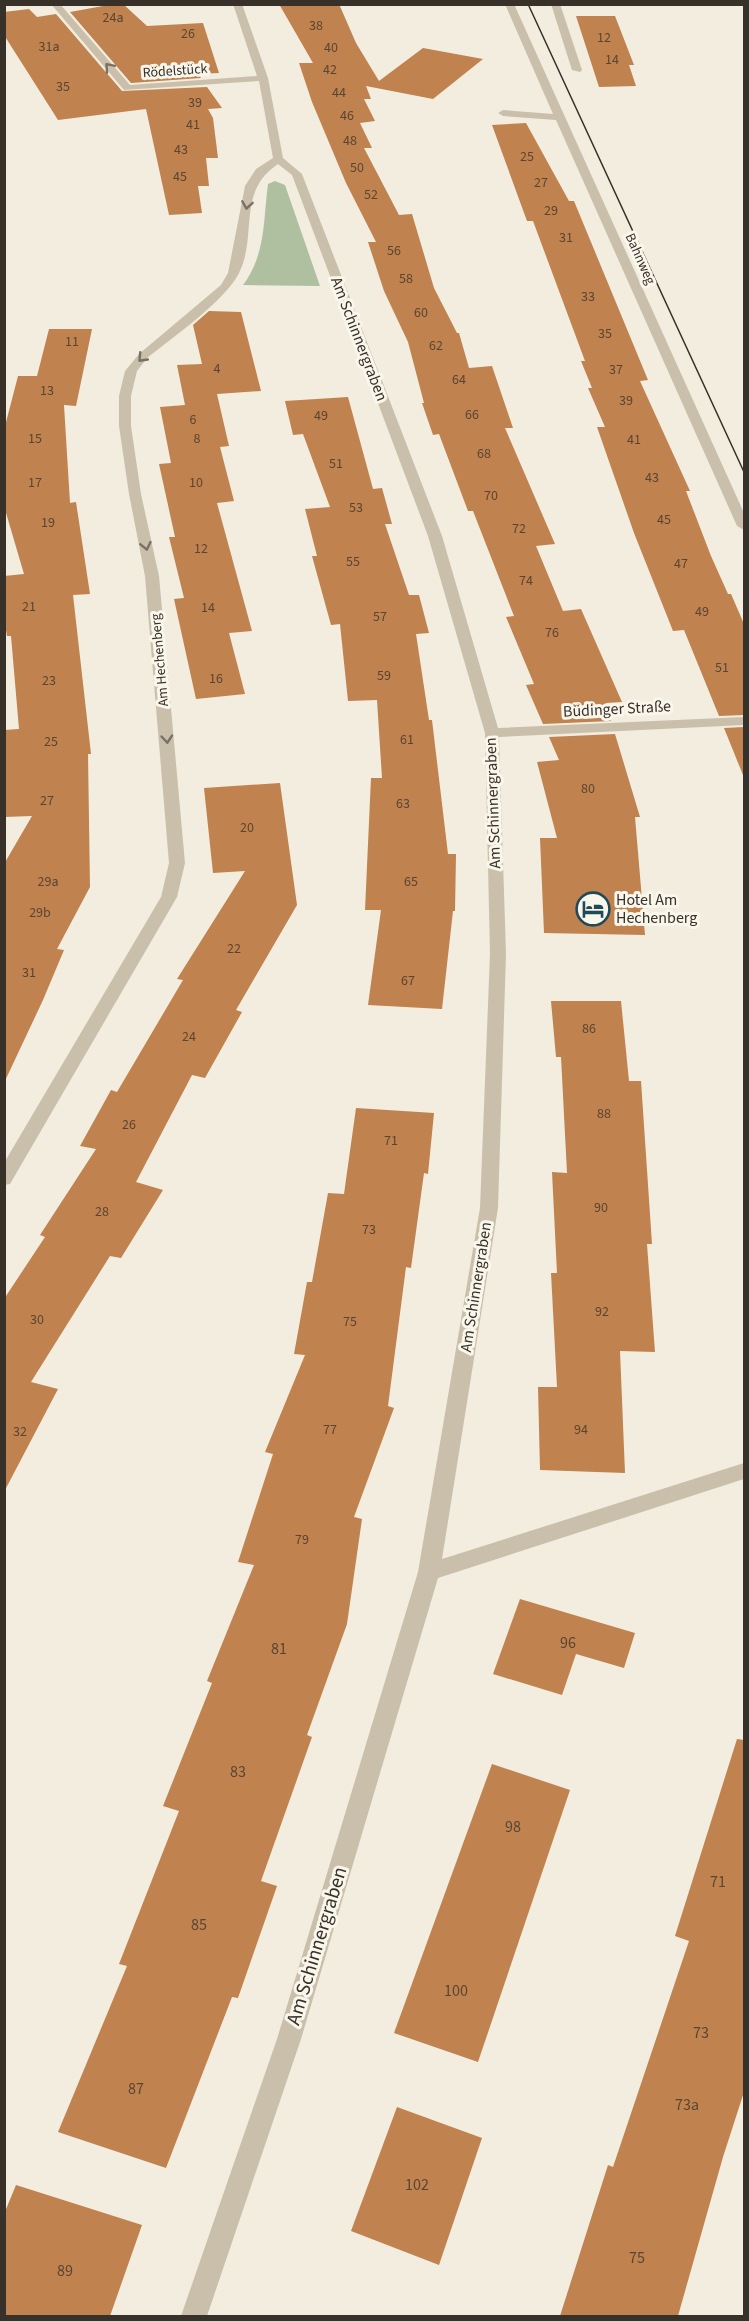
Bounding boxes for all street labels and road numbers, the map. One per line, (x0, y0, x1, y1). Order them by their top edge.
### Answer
street label: Rödelstück (142, 59, 208, 83)
street label: Bahnweg (620, 230, 660, 288)
street label: Am Schinnergraben (325, 274, 393, 404)
street label: Am Hechenberg (146, 613, 174, 707)
street label: Büdinger Straße (562, 695, 672, 723)
street label: Am Schinnergraben (480, 737, 506, 869)
street label: Am Schinnergraben (455, 1220, 497, 1354)
street label: Am Schinnergraben (280, 1863, 354, 2029)

